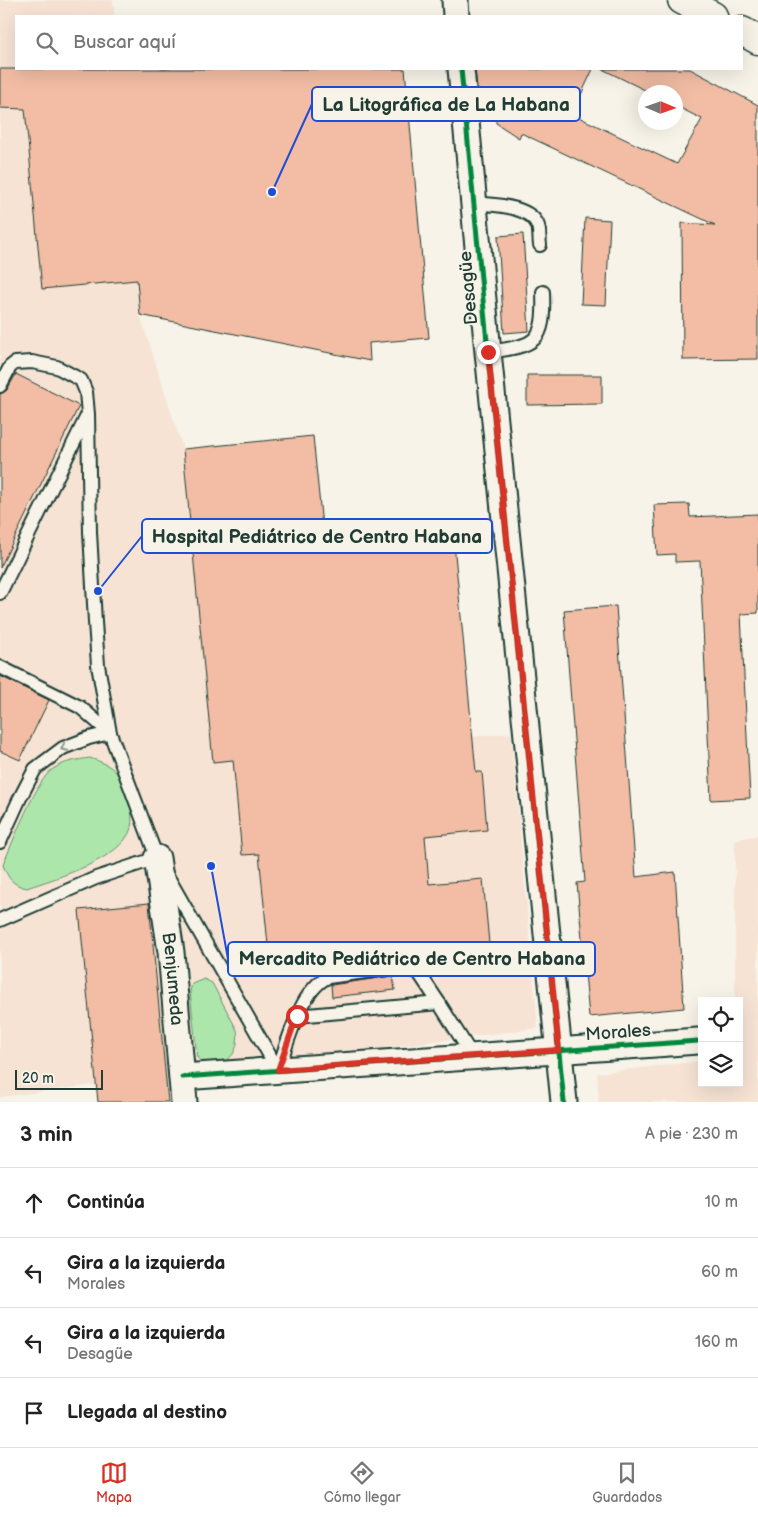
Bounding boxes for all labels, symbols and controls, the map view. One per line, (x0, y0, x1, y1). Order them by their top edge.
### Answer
search box (15, 15, 743, 70)
icon: search (33, 29, 61, 57)
text: Buscar aquí (73, 31, 176, 54)
north arrow (638, 85, 683, 130)
callout: La Litográfica de La Habana (312, 87, 580, 121)
text: La Litográfica de La Habana (322, 94, 570, 117)
street label: Desagüe (455, 250, 482, 326)
route end (477, 341, 500, 364)
callout: Hospital Pediátrico de Centro Habana (142, 519, 492, 553)
text: Hospital Pediátrico de Centro Habana (152, 526, 482, 549)
one-way arrow (61, 742, 70, 752)
street label: Benjumeda (157, 931, 187, 1026)
callout: Mercadito Pediátrico de Centro Habana (228, 942, 595, 976)
text: Mercadito Pediátrico de Centro Habana (238, 948, 586, 971)
map controls (698, 997, 743, 1087)
button: locate (698, 997, 743, 1042)
route start (286, 1005, 309, 1028)
street label: Morales (585, 1020, 652, 1045)
button: layers (698, 1042, 743, 1087)
scale bar (15, 1067, 102, 1090)
text: 20 m (22, 1070, 54, 1087)
text: 3 min (20, 1122, 73, 1147)
text: A pie · 230 m (645, 1125, 738, 1144)
icon: ahead (20, 1189, 48, 1217)
text: Continúa (67, 1191, 145, 1214)
text: 10 m (705, 1193, 738, 1212)
text: Gira a la izquierda (67, 1252, 225, 1275)
icon: left (20, 1259, 48, 1287)
text: 60 m (701, 1263, 738, 1282)
text: Morales (67, 1275, 125, 1294)
text: Gira a la izquierda (67, 1322, 225, 1345)
icon: left (20, 1329, 48, 1357)
text: 160 m (695, 1333, 738, 1352)
text: Desagüe (67, 1345, 133, 1364)
icon: arrive (20, 1399, 48, 1427)
text: Llegada al destino (67, 1401, 227, 1424)
tab: Mapa (96, 1459, 132, 1506)
tab: Cómo llegar (324, 1459, 400, 1506)
tab: Guardados (592, 1459, 662, 1506)

